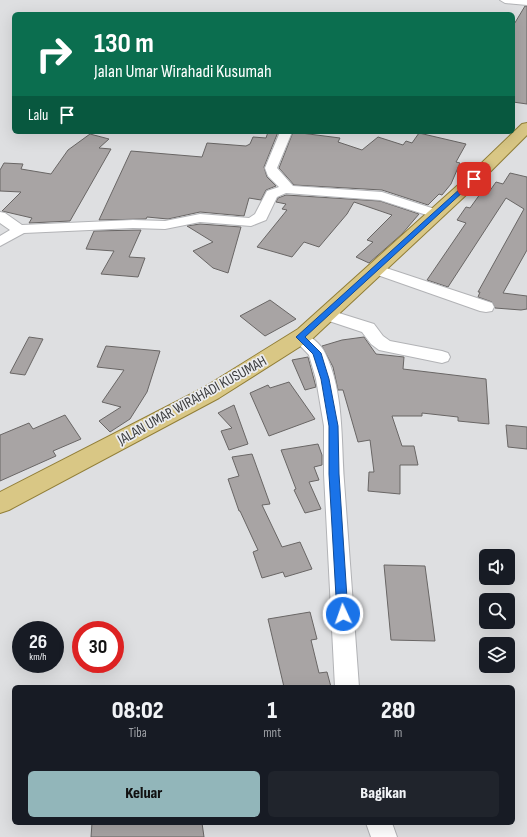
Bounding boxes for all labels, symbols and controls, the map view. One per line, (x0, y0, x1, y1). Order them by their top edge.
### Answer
text: 130 m (94, 27, 154, 60)
icon: right (28, 28, 80, 80)
text: Jalan Umar Wirahadi Kusumah (94, 61, 272, 82)
icon: arrive (56, 104, 78, 126)
text: Lalu (28, 106, 48, 125)
pin (457, 162, 491, 196)
icon: arrive (463, 168, 485, 190)
street label: JALAN UMAR WIRAHADI KUSUMAH (113, 351, 270, 450)
map controls (479, 549, 515, 673)
button: sound (479, 549, 515, 585)
position arrow (322, 593, 364, 635)
button: search (479, 593, 515, 629)
speed limit sign: 30 (72, 621, 124, 673)
text: 26 (29, 630, 47, 654)
button: layers (479, 637, 515, 673)
text: km/h (29, 651, 47, 663)
text: 08:02 (112, 696, 164, 725)
text: 1 (267, 696, 277, 725)
text: 280 (381, 696, 415, 725)
text: Tiba (129, 725, 147, 741)
text: mnt (263, 725, 281, 741)
text: m (394, 725, 402, 741)
button: Keluar (28, 771, 260, 817)
button: Bagikan (268, 771, 499, 817)

